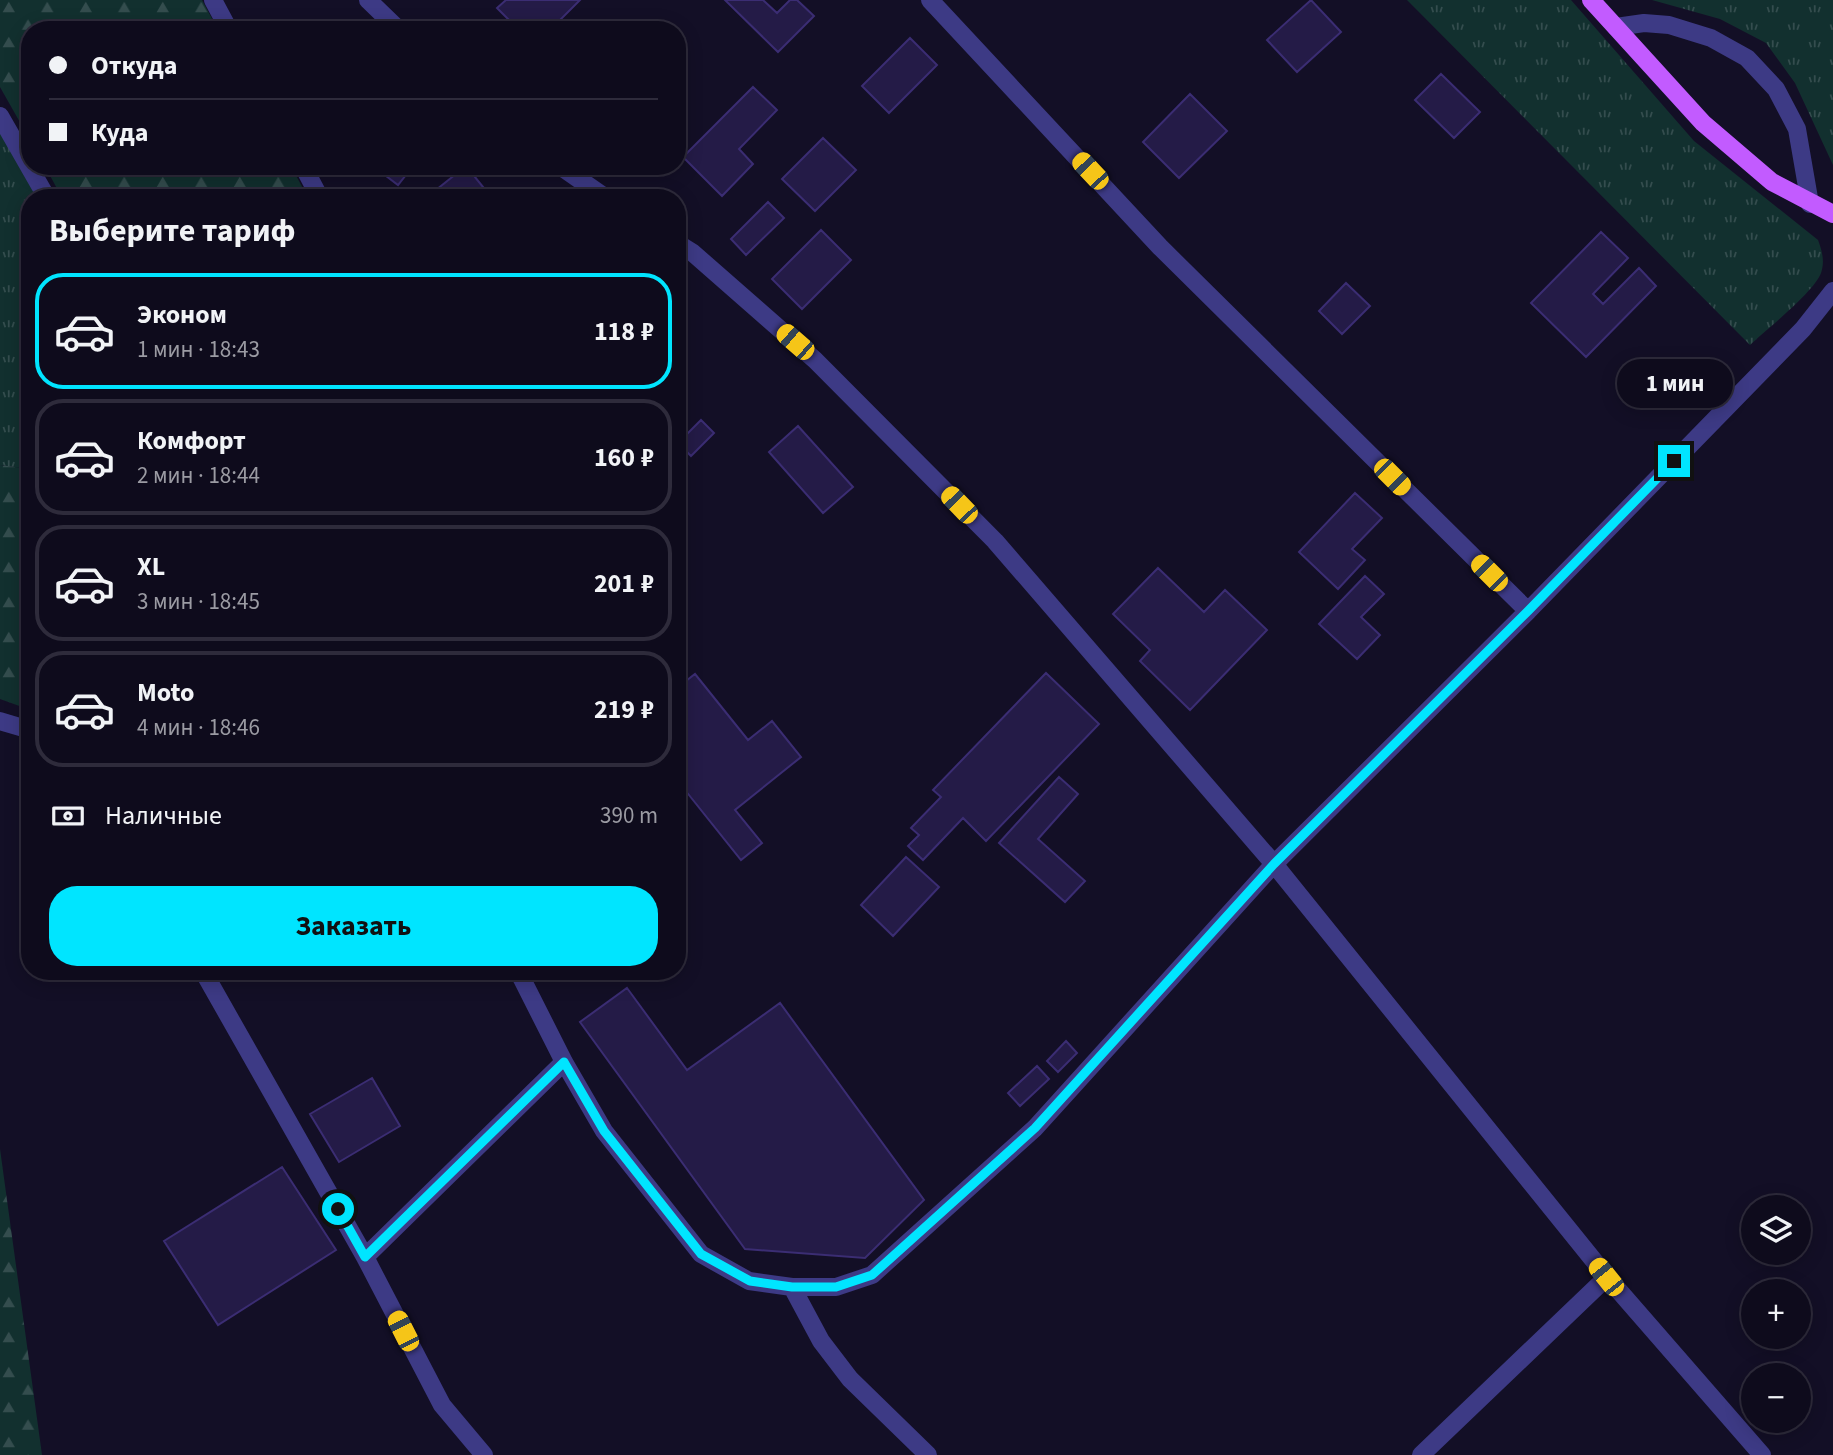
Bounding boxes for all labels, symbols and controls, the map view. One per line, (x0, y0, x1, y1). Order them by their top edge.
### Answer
text: Откуда (91, 47, 178, 84)
text: Куда (91, 114, 149, 151)
car (1068, 148, 1113, 194)
text: Выберите тариф (49, 208, 296, 254)
text: Эконом (137, 296, 227, 333)
icon: car (53, 300, 116, 363)
text: 118 ₽ (594, 313, 654, 350)
car (773, 320, 818, 364)
text: 1 мин · 18:43 (137, 333, 260, 366)
callout: 1 мин (1616, 360, 1732, 408)
text: 1 мин (1646, 367, 1704, 400)
text: Комфорт (137, 422, 246, 459)
icon: car (53, 426, 116, 489)
text: 160 ₽ (594, 439, 654, 476)
route end (1658, 445, 1690, 477)
car (1370, 455, 1415, 499)
text: 2 мин · 18:44 (137, 459, 260, 492)
car (937, 483, 982, 527)
text: XL (137, 548, 165, 585)
car (1467, 551, 1512, 595)
icon: car (53, 552, 116, 615)
text: 201 ₽ (594, 565, 654, 602)
text: 3 мин · 18:45 (137, 585, 260, 618)
text: Moto (137, 674, 194, 711)
icon: car (53, 678, 116, 741)
text: 219 ₽ (594, 691, 654, 728)
text: 4 мин · 18:46 (137, 711, 260, 744)
icon: cash (49, 797, 87, 835)
text: Наличные (105, 797, 222, 834)
text: 390 m (600, 799, 658, 832)
button: Заказать (49, 886, 658, 966)
route start (322, 1193, 354, 1225)
map controls (1741, 1195, 1811, 1433)
button: layers (1741, 1195, 1811, 1265)
car (1585, 1254, 1628, 1300)
button: + (1741, 1279, 1811, 1349)
car (385, 1308, 422, 1354)
button: − (1741, 1363, 1811, 1433)

